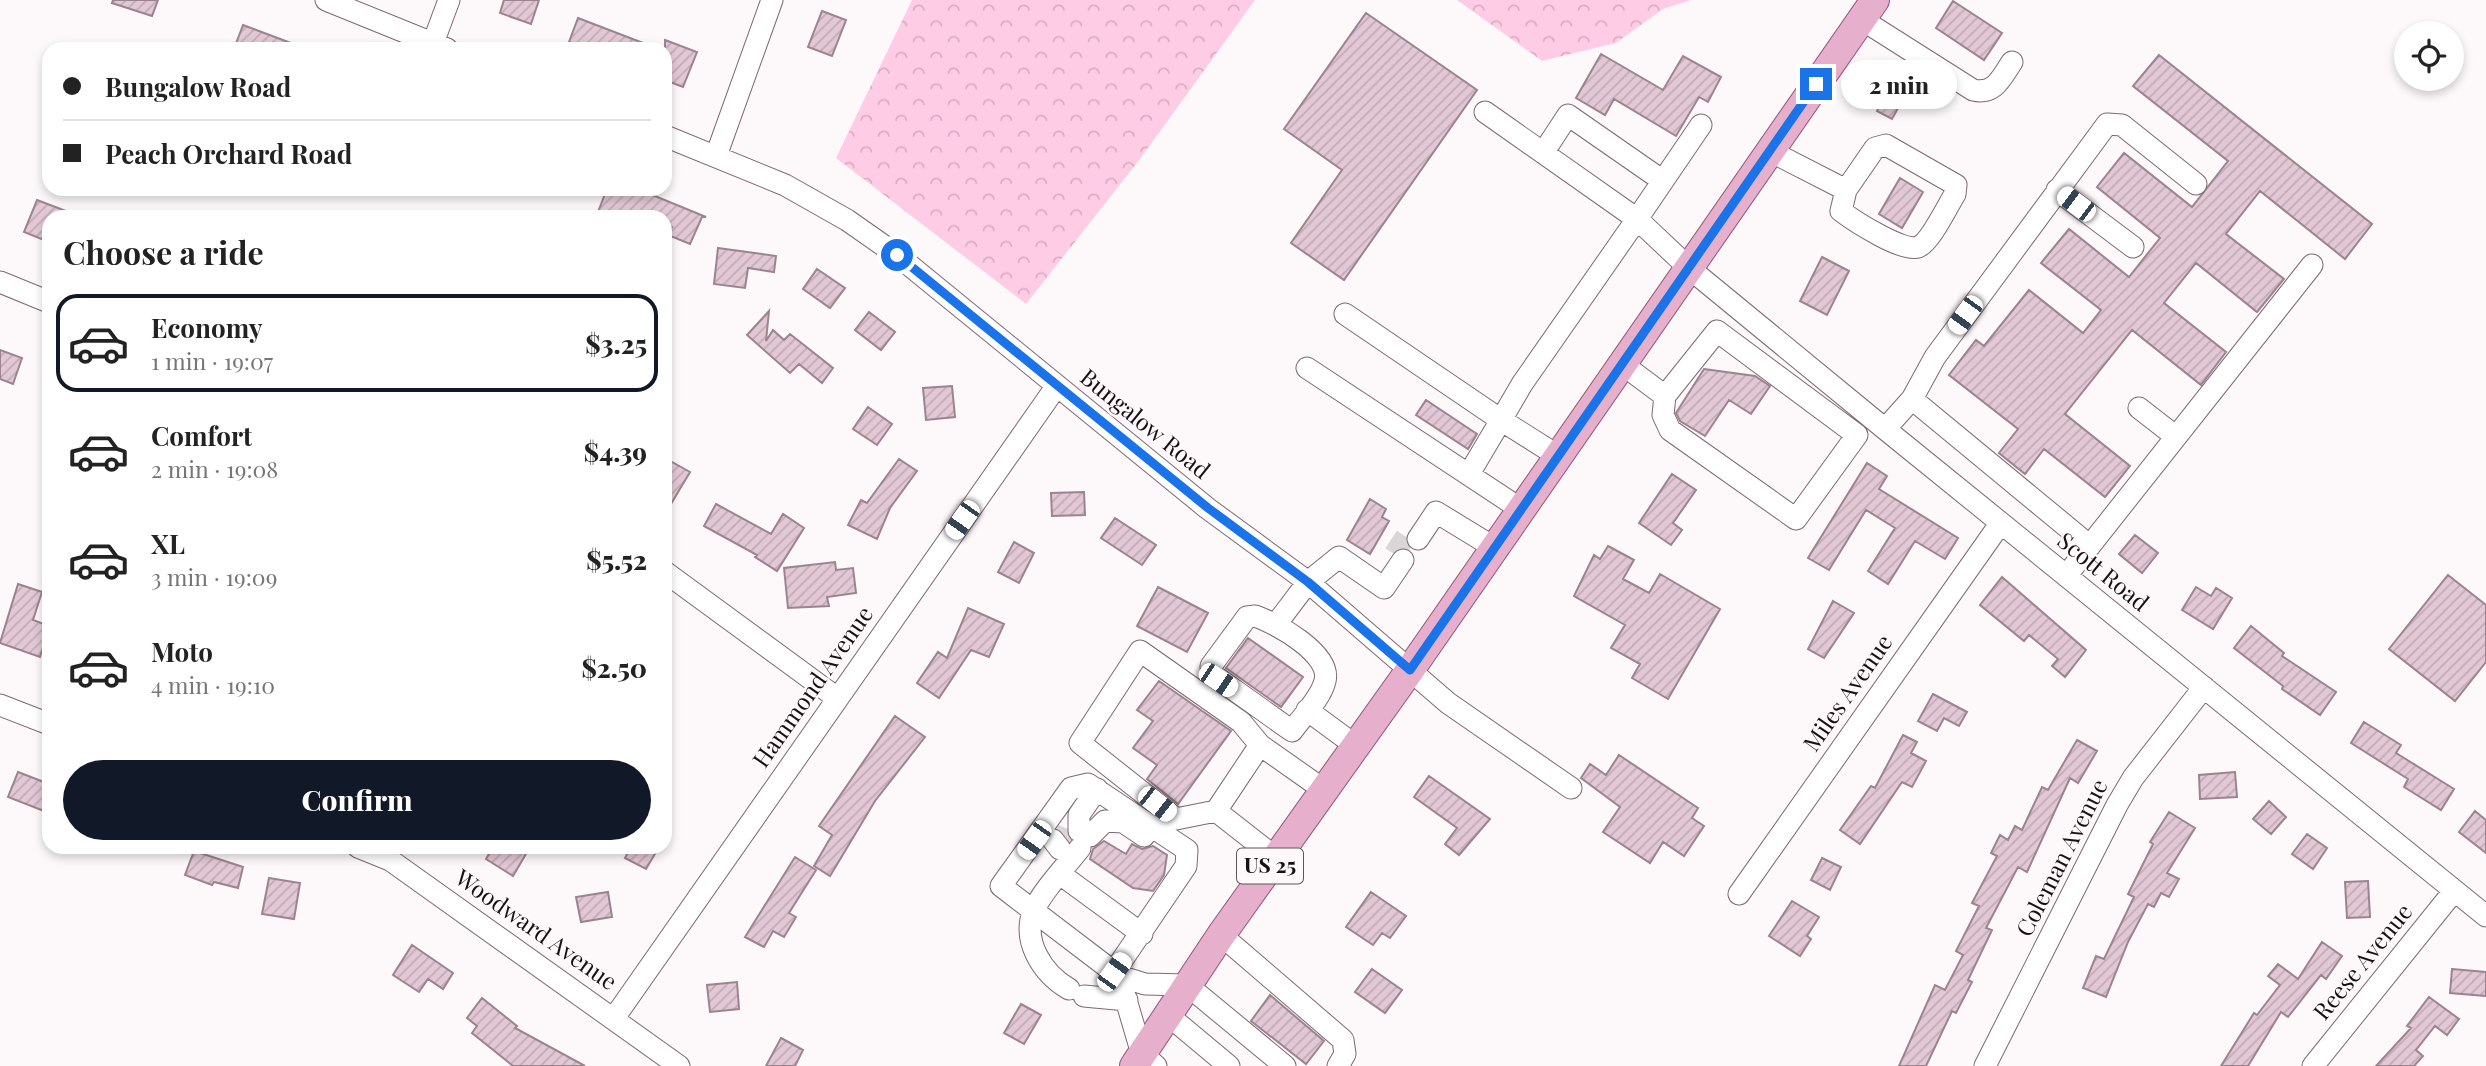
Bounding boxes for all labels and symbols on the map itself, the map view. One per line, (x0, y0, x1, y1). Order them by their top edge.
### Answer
callout: 2 min (1840, 60, 1956, 108)
route end (1800, 68, 1832, 100)
car (2053, 183, 2100, 225)
route start (881, 239, 913, 271)
car (1945, 292, 1986, 338)
street label: Bungalow Road (1075, 361, 1217, 485)
car (942, 497, 983, 543)
street label: Scott Road (2052, 524, 2156, 617)
street label: Hammond Avenue (745, 599, 879, 773)
street label: Miles Avenue (1795, 628, 1898, 757)
car (1195, 660, 1242, 700)
street label: Coleman Avenue (2008, 773, 2114, 941)
car (1134, 783, 1181, 825)
car (1014, 817, 1055, 863)
road number: US 25 (1237, 848, 1303, 884)
street label: Woodward Avenue (449, 861, 624, 996)
street label: Reese Avenue (2305, 897, 2418, 1026)
car (1094, 949, 1135, 995)

